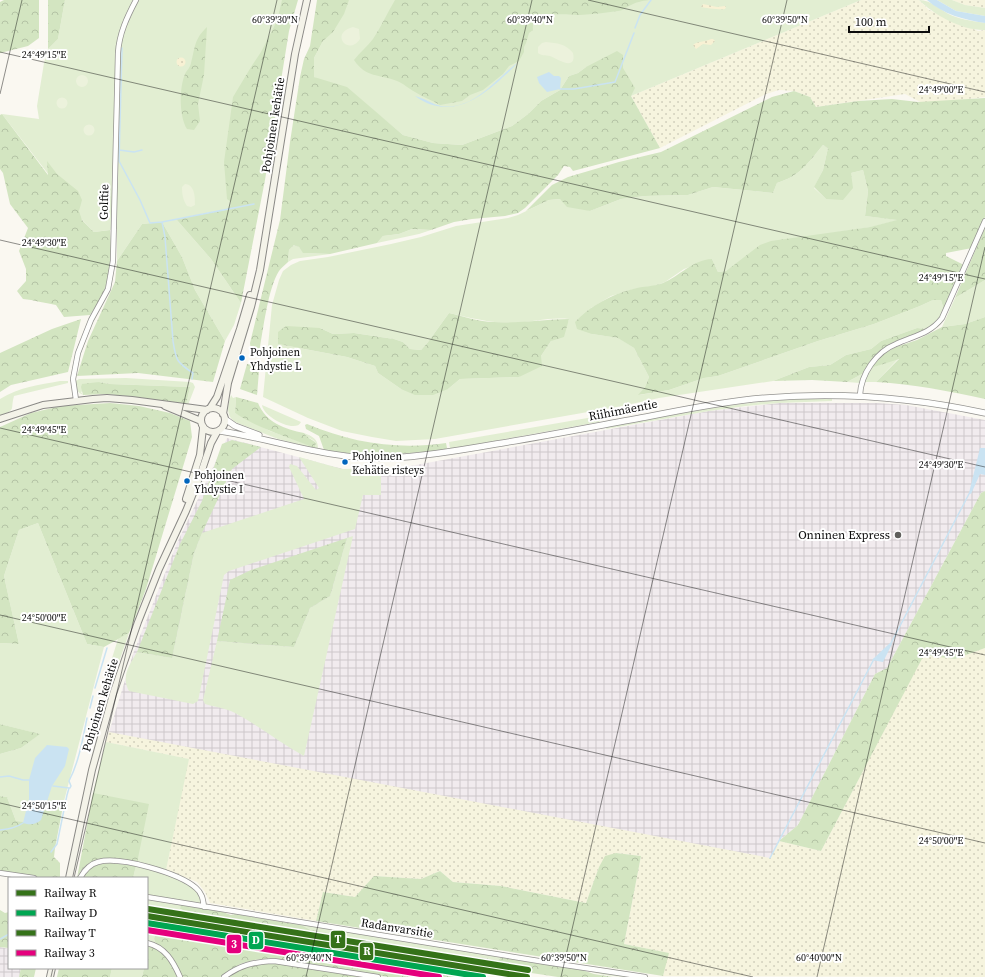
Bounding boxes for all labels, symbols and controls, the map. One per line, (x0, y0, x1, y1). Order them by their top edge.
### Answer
scale bar (849, 8, 929, 34)
text: 60°39'30"N (252, 13, 298, 26)
text: 60°39'40"N (507, 13, 553, 26)
text: 60°39'50"N (762, 13, 808, 26)
text: 100 m (855, 14, 887, 30)
text: 24°49'15"E (22, 48, 66, 61)
street label: Pohjoinen kehätie (258, 76, 288, 174)
text: 24°49'00"E (919, 83, 963, 96)
street label: Golftie (96, 184, 112, 220)
text: 24°49'30"E (22, 236, 66, 249)
text: 24°49'15"E (919, 271, 963, 284)
place label: Pohjoinen Yhdystie L (250, 345, 302, 374)
marker: Pohjoinen Yhdystie L (237, 353, 247, 363)
street label: Riihimäentie (587, 396, 659, 424)
text: 24°49'45"E (22, 423, 66, 436)
place label: Pohjoinen Kehätie risteys (352, 449, 424, 478)
marker: Pohjoinen Kehätie risteys (340, 457, 350, 467)
text: 24°49'30"E (919, 458, 963, 471)
place label: Pohjoinen Yhdystie I (194, 468, 244, 497)
marker: Pohjoinen Yhdystie I (182, 476, 192, 486)
place label: Onninen Express (798, 527, 890, 543)
marker: Onninen Express (893, 530, 903, 540)
text: 24°50'00"E (22, 611, 66, 624)
text: 24°49'45"E (919, 646, 963, 659)
street label: Pohjoinen kehätie (78, 656, 122, 754)
text: 24°50'15"E (22, 799, 66, 812)
text: 24°50'00"E (919, 834, 963, 847)
legend (8, 877, 148, 969)
text: Railway R (44, 885, 97, 901)
text: Railway D (44, 905, 97, 921)
street label: Radanvarsitie (360, 914, 434, 942)
text: Railway T (44, 925, 97, 941)
line badge: T (330, 930, 346, 949)
line badge: D (248, 931, 264, 950)
text: T (335, 932, 342, 947)
text: D (252, 933, 260, 948)
line badge: 3 (226, 934, 242, 954)
text: 3 (231, 937, 237, 952)
line badge: R (359, 942, 374, 961)
text: R (363, 944, 371, 959)
text: Railway 3 (44, 945, 95, 961)
text: 60°39'40"N (286, 951, 332, 964)
text: 60°39'50"N (541, 951, 587, 964)
text: 60°40'00"N (796, 951, 842, 964)

